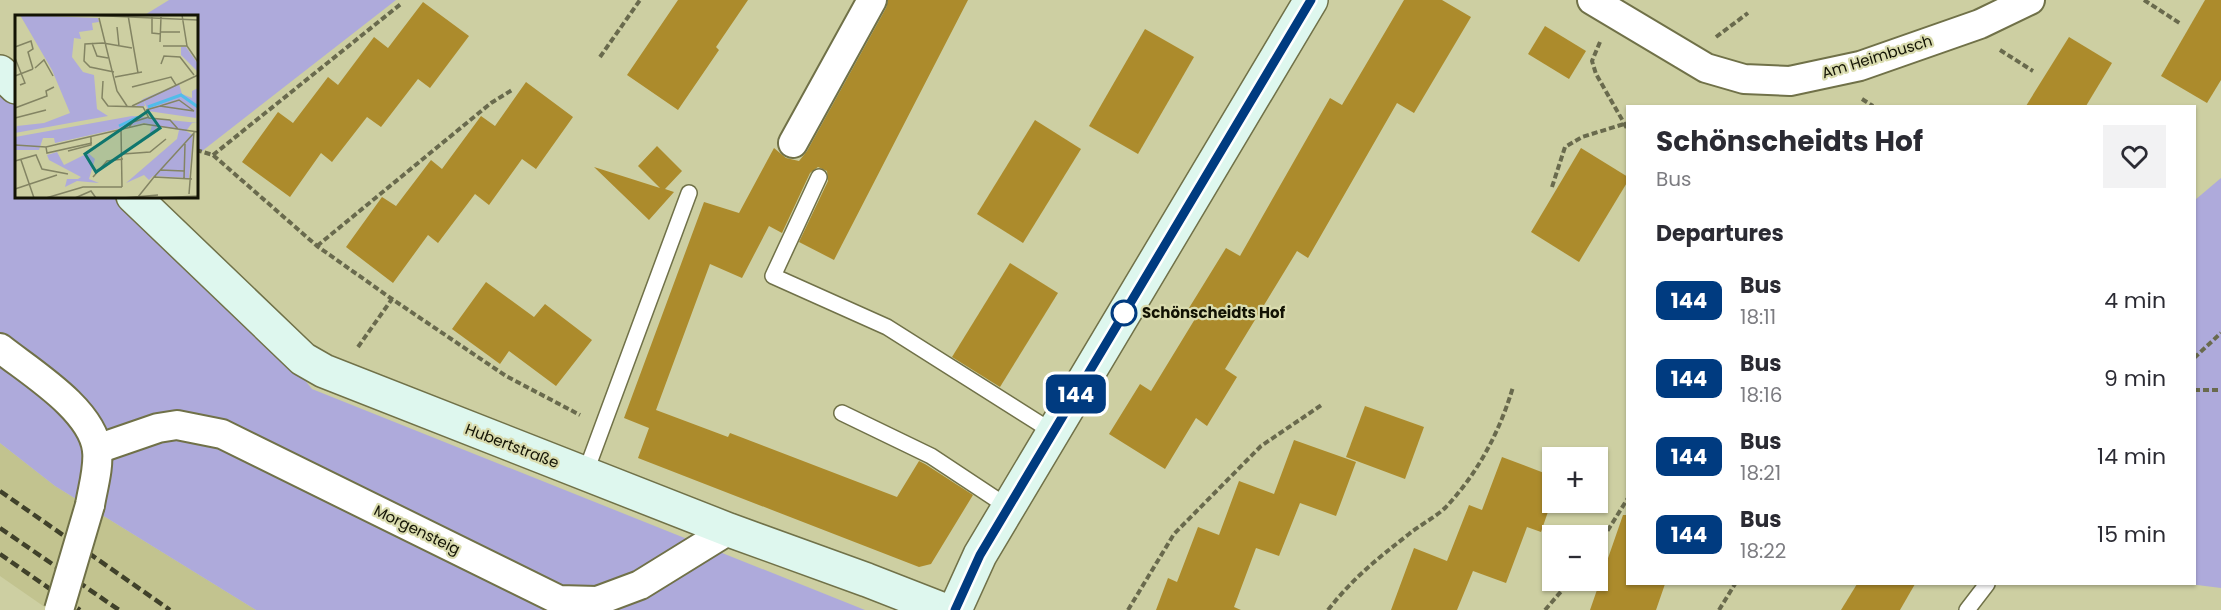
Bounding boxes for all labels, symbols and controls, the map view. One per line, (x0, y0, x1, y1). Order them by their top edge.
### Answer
inset map (15, 15, 198, 198)
street label: Am Heimbusch (1819, 30, 1935, 83)
text: Schönscheidts Hof (1656, 122, 1923, 161)
button: heart (2103, 125, 2166, 188)
text: Bus (1656, 165, 1692, 193)
text: Departures (1656, 218, 1784, 249)
text: Bus (1740, 270, 1782, 301)
text: 4 min (2104, 285, 2166, 316)
text: 144 (1671, 286, 1707, 315)
marker: Schönscheidts Hof (1111, 300, 1137, 326)
place label: Schönscheidts Hof (1142, 302, 1286, 323)
text: 18:11 (1740, 303, 1776, 331)
text: Bus (1740, 348, 1782, 379)
text: 9 min (2104, 363, 2166, 394)
text: 144 (1671, 364, 1707, 393)
line badge: 144 (1042, 374, 1110, 414)
text: 144 (1058, 380, 1094, 409)
text: 18:16 (1740, 381, 1782, 409)
street label: Hubertstraße (462, 418, 562, 473)
text: Bus (1740, 426, 1782, 457)
text: 14 min (2097, 441, 2166, 472)
text: 144 (1671, 442, 1707, 471)
map controls (1542, 447, 1608, 591)
button: + (1542, 447, 1608, 513)
text: 18:21 (1740, 459, 1781, 487)
street label: Morgensteig (371, 500, 464, 559)
text: Bus (1740, 504, 1782, 535)
text: 15 min (2097, 519, 2166, 550)
text: 144 (1671, 520, 1707, 549)
button: − (1542, 525, 1608, 591)
text: 18:22 (1740, 537, 1786, 565)

